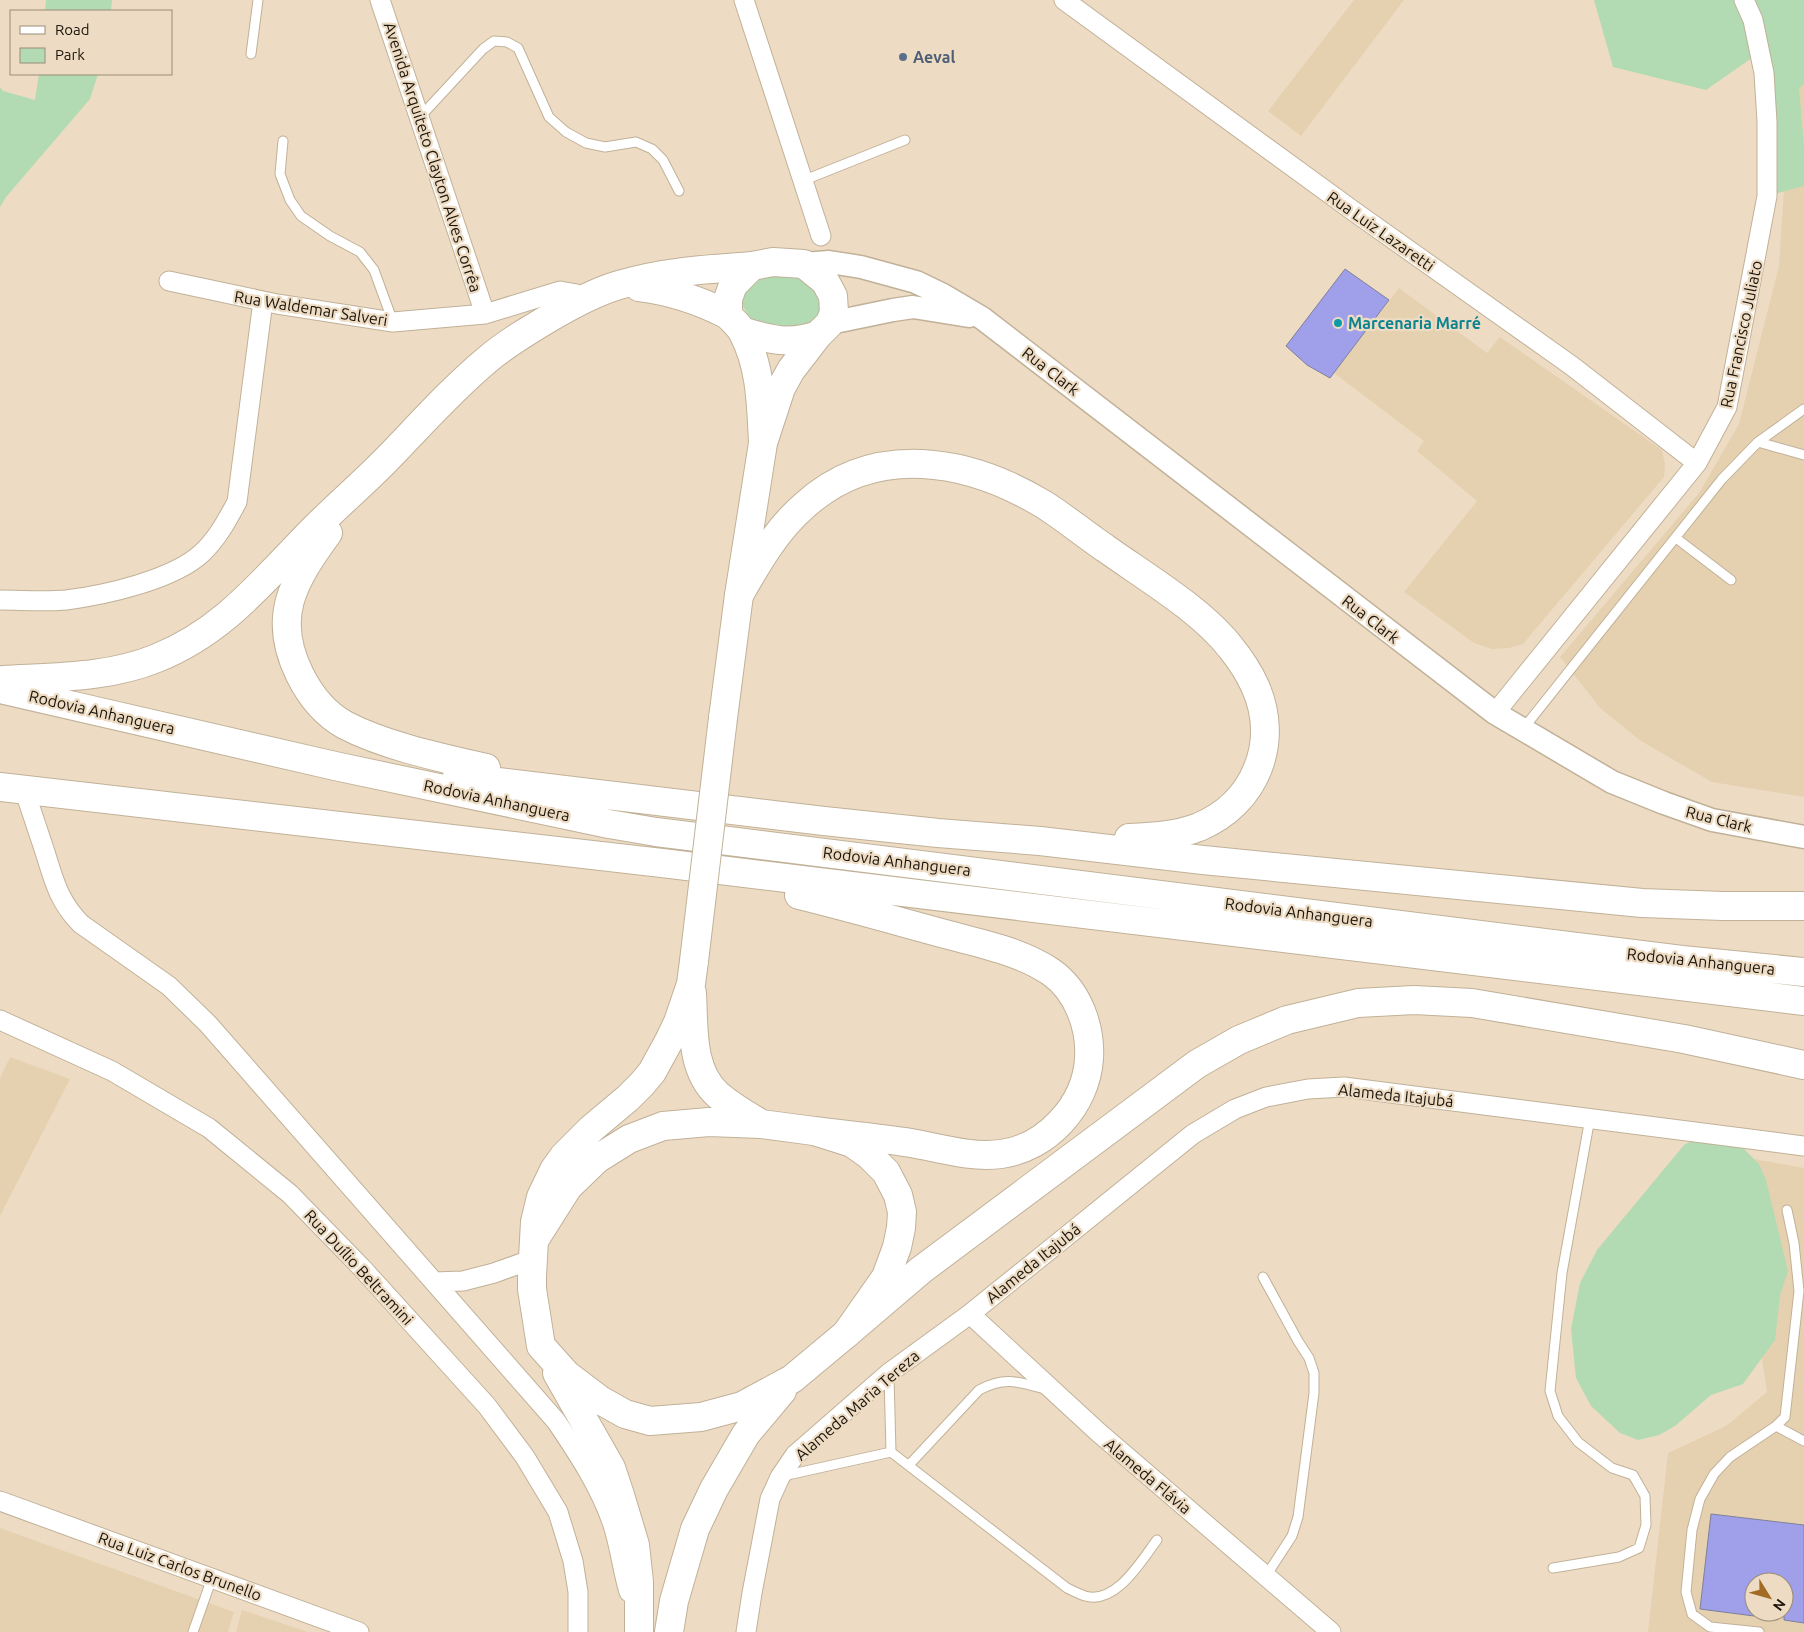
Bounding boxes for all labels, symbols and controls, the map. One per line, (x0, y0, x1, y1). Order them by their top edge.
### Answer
legend (10, 10, 172, 75)
street label: Avenida Arquiteto Clayton Alves Corrêa (381, 20, 485, 294)
text: Road (55, 21, 90, 38)
text: Park (55, 46, 85, 63)
place label: Aeval (913, 48, 955, 66)
marker: Aeval (897, 51, 909, 63)
street label: Rua Luiz Lazaretti (1324, 187, 1438, 275)
street label: Rua Francisco Juliato (1717, 259, 1765, 409)
street label: Rua Waldemar Salveri (233, 287, 389, 329)
place label: Marcenaria Marré (1348, 314, 1481, 332)
marker: Marcenaria Marré (1332, 317, 1344, 329)
street label: Rua Clark (1019, 343, 1083, 399)
street label: Rua Clark (1339, 591, 1403, 647)
street label: Rodovia Anhanguera (27, 686, 177, 738)
street label: Rodovia Anhanguera (422, 776, 572, 824)
street label: Rua Clark (1684, 802, 1754, 836)
street label: Rodovia Anhanguera (822, 843, 972, 879)
street label: Rodovia Anhanguera (1224, 894, 1374, 930)
street label: Rodovia Anhanguera (1626, 944, 1776, 978)
street label: Alameda Itajubá (1337, 1080, 1455, 1110)
street label: Rua Duílio Beltramini (301, 1206, 417, 1328)
street label: Alameda Itajubá (982, 1220, 1084, 1306)
street label: Alameda Maria Tereza (791, 1346, 923, 1464)
street label: Alameda Flávia (1101, 1435, 1195, 1517)
street label: Rua Luiz Carlos Brunello (96, 1528, 264, 1604)
north arrow (1744, 1572, 1794, 1622)
text: N (1770, 1596, 1789, 1614)

